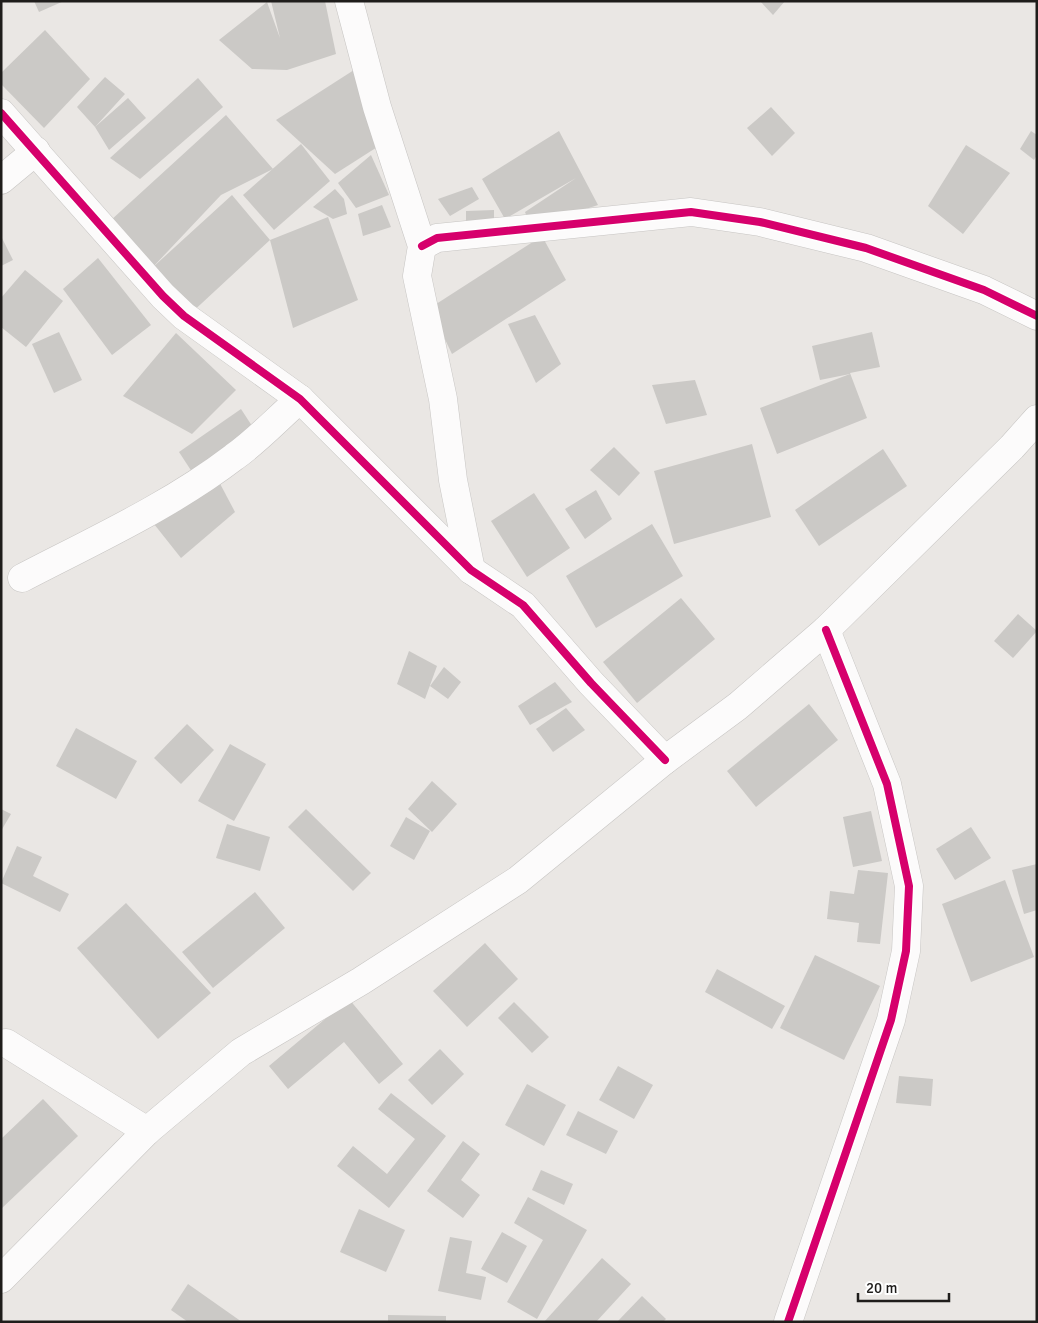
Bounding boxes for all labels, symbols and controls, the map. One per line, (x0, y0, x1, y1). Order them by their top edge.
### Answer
scale bar (858, 1270, 949, 1302)
text: 20 m (866, 1279, 897, 1297)

